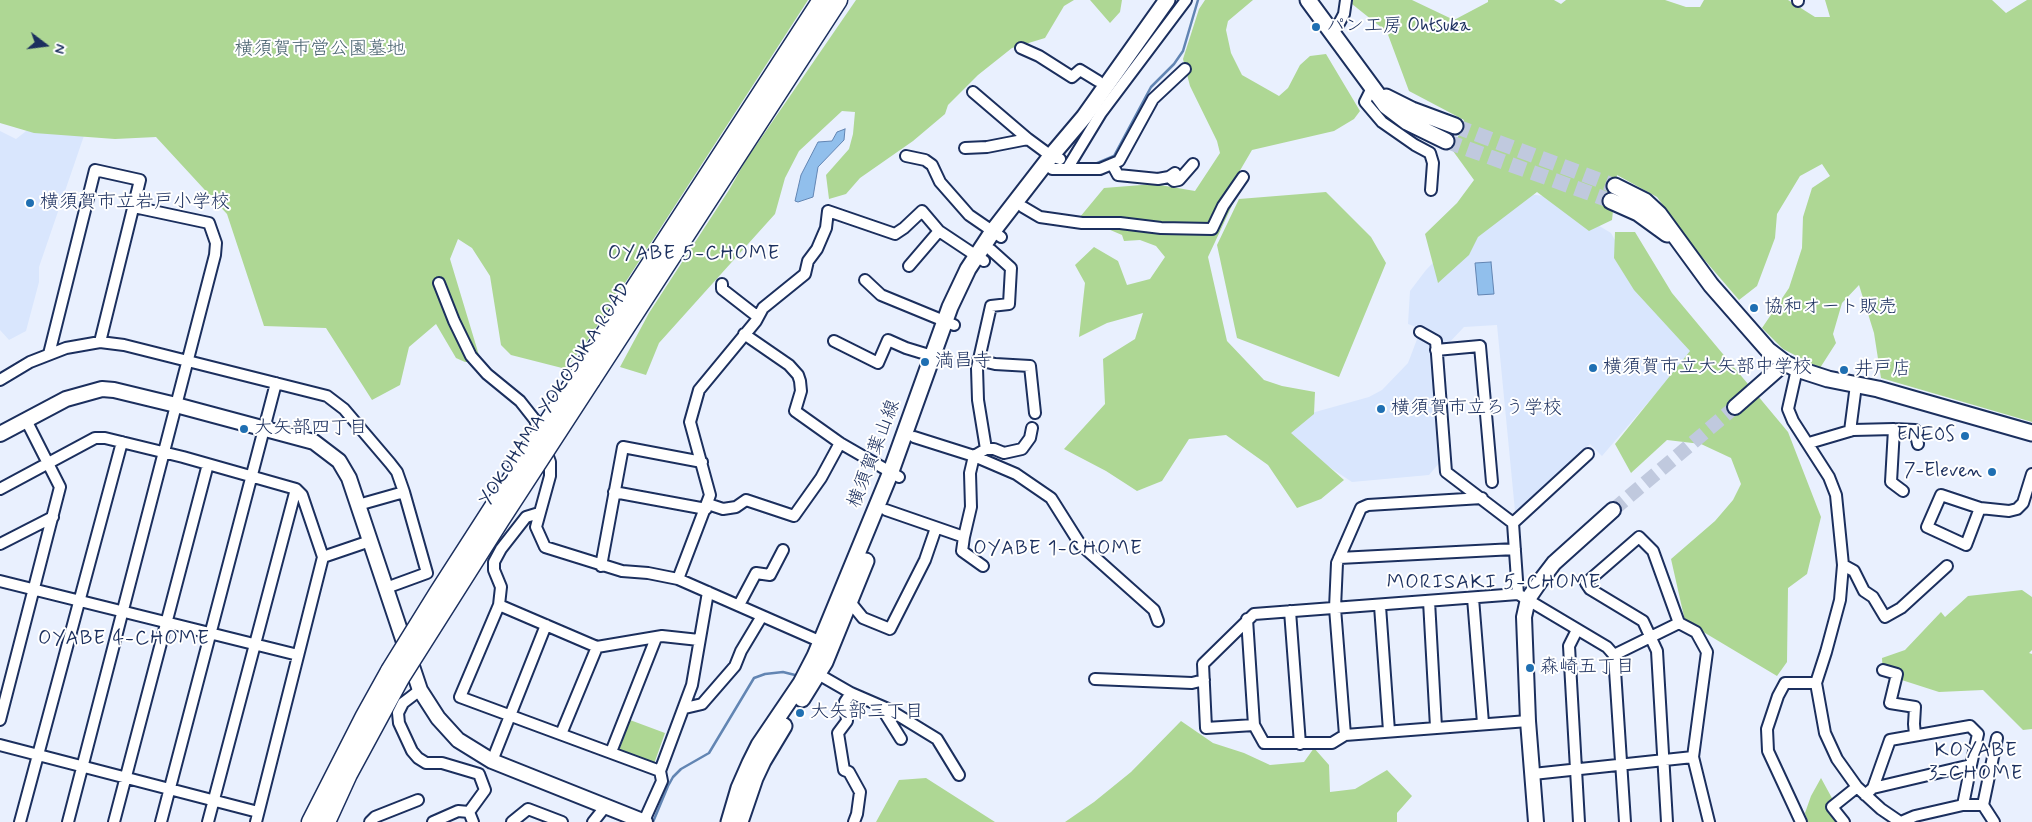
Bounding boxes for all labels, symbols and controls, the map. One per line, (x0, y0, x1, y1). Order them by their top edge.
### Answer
place label: パン工房 Ohtsuka (1326, 16, 1471, 38)
north arrow (20, 20, 70, 70)
marker: パン工房 Ohtsuka (1310, 21, 1322, 33)
park label: 横須賀市営公園墓地 (235, 39, 405, 61)
text: N (50, 42, 69, 56)
place label: 横須賀市立岩戸小学校 (40, 192, 230, 214)
marker: 横須賀市立岩戸小学校 (24, 197, 36, 209)
district label: OYABE 5-CHOME (607, 243, 781, 267)
street label: YOKOHAMA YOKOSUKA ROAD (475, 279, 637, 511)
place label: 協和オート販売 (1764, 297, 1897, 319)
marker: 協和オート販売 (1748, 302, 1760, 314)
place label: 満昌寺 (935, 351, 992, 373)
marker: 満昌寺 (919, 356, 931, 368)
place label: 横須賀市立大矢部中学校 (1603, 357, 1812, 379)
place label: 井戸店 (1854, 359, 1911, 381)
marker: 横須賀市立大矢部中学校 (1587, 362, 1599, 374)
marker: 井戸店 (1838, 364, 1850, 376)
street label: 横須賀葉山線 (844, 397, 906, 511)
place label: 横須賀市立ろう学校 (1391, 398, 1562, 420)
marker: 横須賀市立ろう学校 (1375, 403, 1387, 415)
place label: 大矢部四丁目 (254, 418, 368, 440)
marker: 大矢部四丁目 (238, 423, 250, 435)
place label: ENEOS (1896, 425, 1955, 447)
marker: ENEOS (1959, 430, 1971, 442)
place label: 7-Eleven (1904, 461, 1982, 483)
marker: 7-Eleven (1986, 466, 1998, 478)
district label: OYABE 1-CHOME (973, 538, 1143, 562)
district label: MORISAKI 5-CHOME (1385, 572, 1603, 596)
district label: OYABE 4-CHOME (37, 628, 211, 652)
place label: 森崎五丁目 (1540, 657, 1635, 679)
marker: 森崎五丁目 (1524, 662, 1536, 674)
place label: 大矢部三丁目 (810, 702, 924, 724)
marker: 大矢部三丁目 (794, 707, 806, 719)
district label: KOYABE 3-CHOME (1928, 740, 2024, 787)

